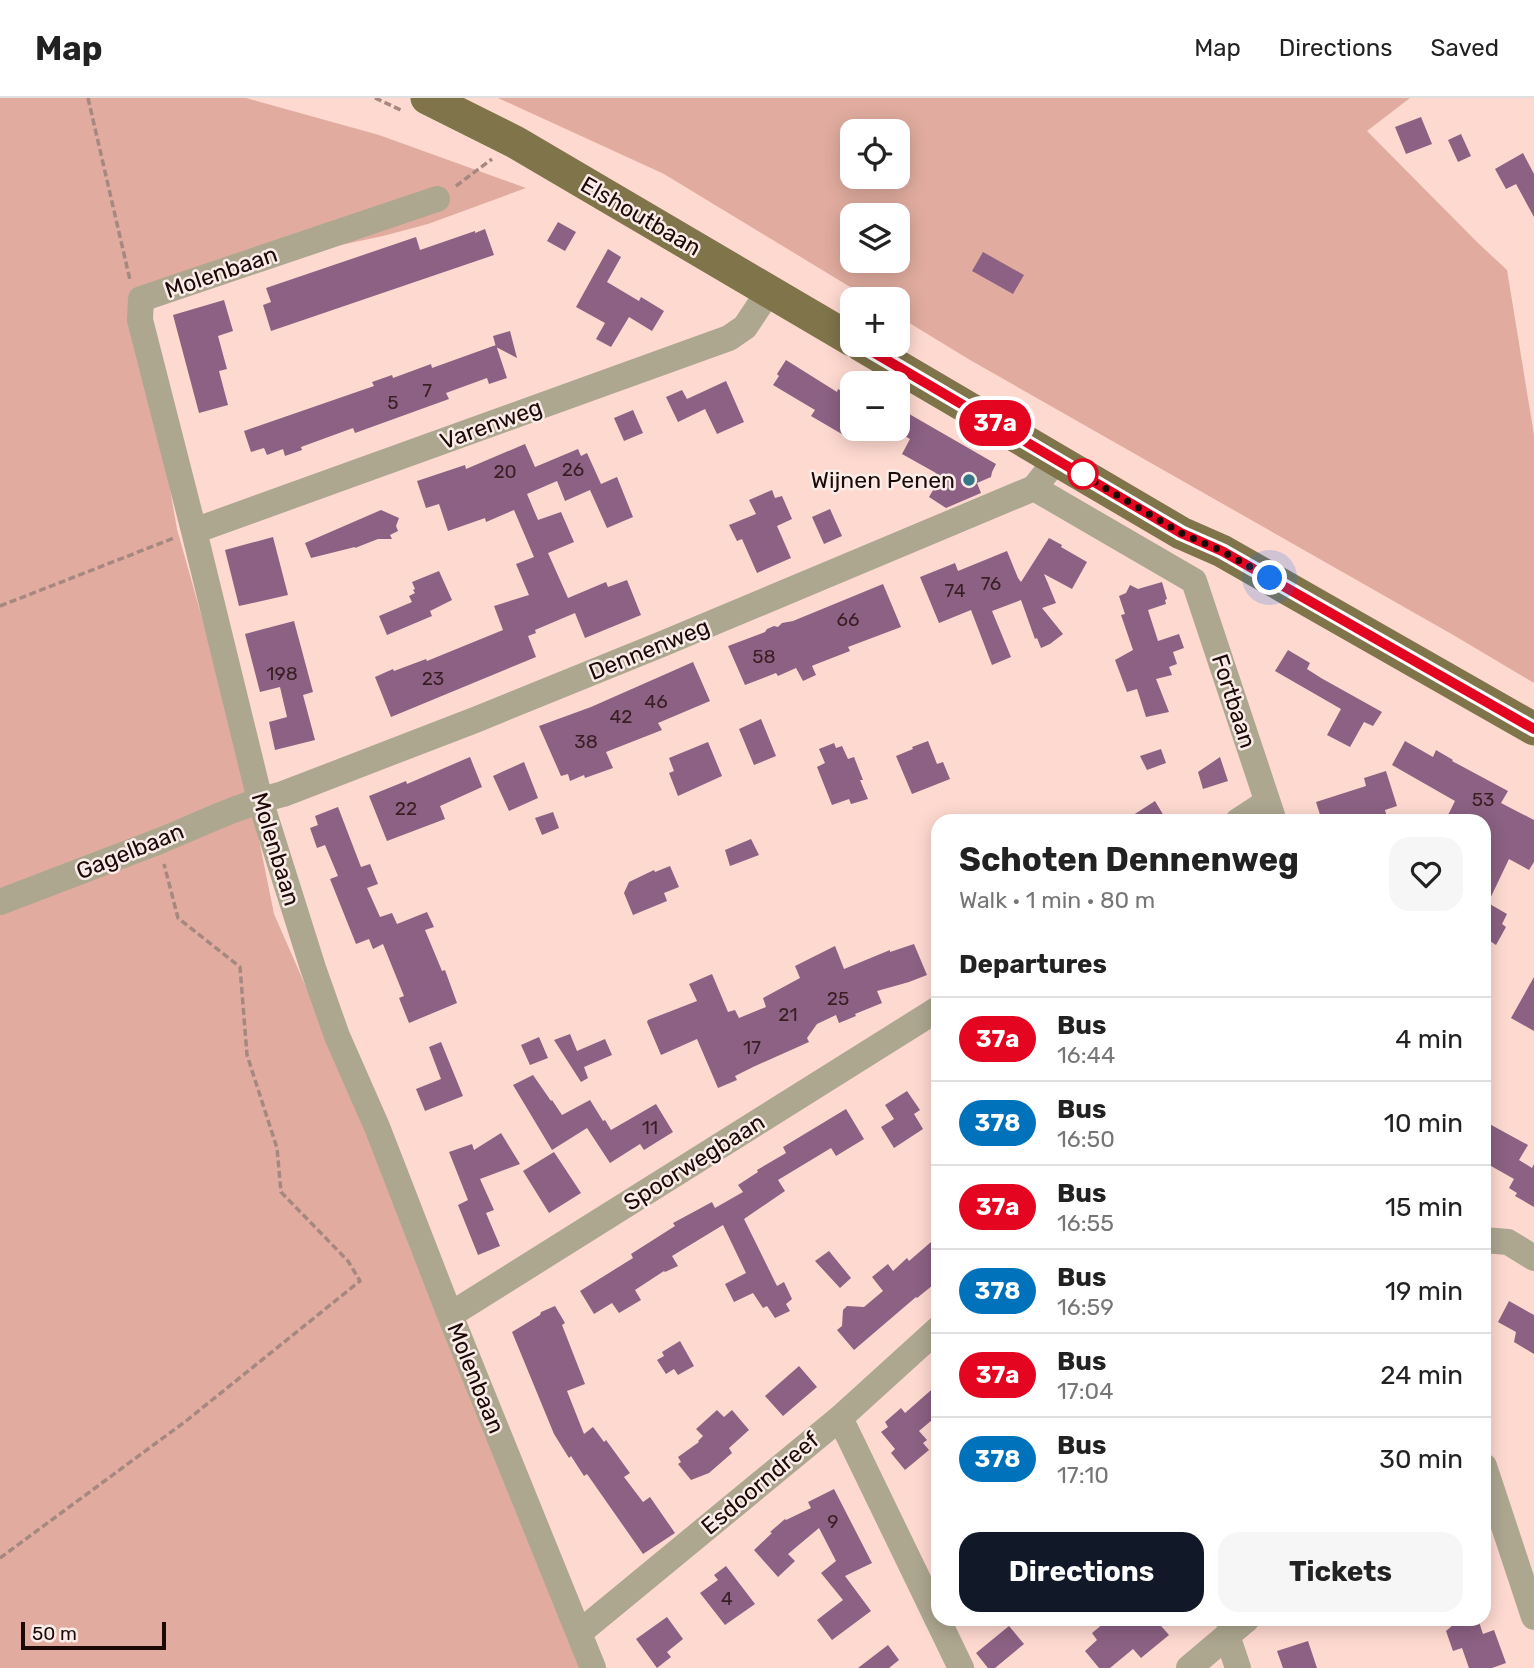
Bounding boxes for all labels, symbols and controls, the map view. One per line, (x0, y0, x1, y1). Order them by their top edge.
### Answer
text: Map (35, 29, 103, 68)
text: Map (1194, 34, 1241, 62)
text: Directions (1279, 34, 1392, 62)
text: Saved (1430, 34, 1499, 62)
map controls (840, 119, 910, 441)
button: locate (840, 119, 910, 189)
street label: Elshoutbaan (576, 170, 706, 262)
button: layers (840, 203, 910, 273)
street label: Molenbaan (161, 240, 281, 304)
button: + (840, 287, 910, 357)
button: − (840, 371, 910, 441)
house number: 7 (422, 379, 432, 402)
house number: 5 (387, 391, 399, 414)
street label: Varenweg (436, 393, 546, 455)
line badge: 37a (955, 400, 1035, 446)
text: 37a (973, 409, 1017, 437)
house number: 26 (562, 458, 584, 481)
unlabelled marker (1068, 459, 1098, 489)
house number: 20 (493, 460, 517, 483)
place label: Wijnen Penen (811, 466, 955, 494)
marker: Wijnen Penen (961, 472, 977, 488)
your location (1252, 560, 1287, 595)
house number: 76 (981, 572, 1001, 595)
house number: 74 (945, 579, 966, 602)
house number: 66 (837, 608, 859, 631)
street label: Dennenweg (584, 612, 714, 686)
house number: 58 (752, 645, 776, 668)
street label: Fortbaan (1206, 650, 1262, 752)
house number: 198 (266, 662, 298, 685)
house number: 23 (422, 667, 444, 690)
house number: 46 (644, 690, 668, 713)
house number: 42 (610, 705, 632, 728)
house number: 38 (574, 730, 598, 753)
house number: 53 (1472, 788, 1494, 811)
street label: Molenbaan (246, 789, 306, 909)
house number: 22 (395, 797, 417, 820)
street label: Gagelbaan (72, 817, 188, 885)
button: heart (1389, 837, 1463, 911)
text: Schoten Dennenweg (959, 840, 1299, 879)
text: Walk · 1 min · 80 m (959, 886, 1155, 914)
text: Departures (959, 949, 1107, 980)
house number: 25 (827, 987, 849, 1010)
house number: 21 (778, 1003, 798, 1026)
text: Bus (1057, 1010, 1106, 1041)
text: 4 min (1395, 1024, 1463, 1055)
text: 37a (976, 1025, 1019, 1053)
house number: 17 (743, 1036, 761, 1059)
text: 16:44 (1057, 1041, 1115, 1069)
text: Bus (1057, 1094, 1106, 1125)
street label: Spoorwegbaan (618, 1107, 770, 1217)
text: 10 min (1384, 1108, 1463, 1139)
text: 378 (975, 1109, 1020, 1137)
house number: 11 (642, 1116, 658, 1139)
text: 16:50 (1057, 1125, 1115, 1153)
text: Bus (1057, 1178, 1106, 1209)
text: 15 min (1385, 1192, 1463, 1223)
text: 37a (976, 1193, 1019, 1221)
text: 16:55 (1057, 1209, 1114, 1237)
text: Bus (1057, 1262, 1106, 1293)
text: 19 min (1385, 1276, 1463, 1307)
text: 378 (975, 1277, 1020, 1305)
text: 16:59 (1057, 1293, 1114, 1321)
street label: Molenbaan (441, 1319, 511, 1437)
text: Bus (1057, 1346, 1106, 1377)
text: 24 min (1380, 1360, 1463, 1391)
text: 37a (976, 1361, 1019, 1389)
text: 17:04 (1057, 1377, 1113, 1405)
street label: Esdoorndreef (695, 1426, 825, 1540)
text: Bus (1057, 1430, 1106, 1461)
text: 30 min (1379, 1444, 1463, 1475)
text: 378 (975, 1445, 1020, 1473)
text: 17:10 (1057, 1461, 1109, 1489)
house number: 9 (827, 1510, 839, 1533)
button: Directions (959, 1532, 1204, 1612)
button: Tickets (1218, 1532, 1463, 1612)
house number: 4 (721, 1587, 733, 1610)
scale bar (21, 1619, 166, 1651)
text: 50 m (32, 1622, 77, 1645)

